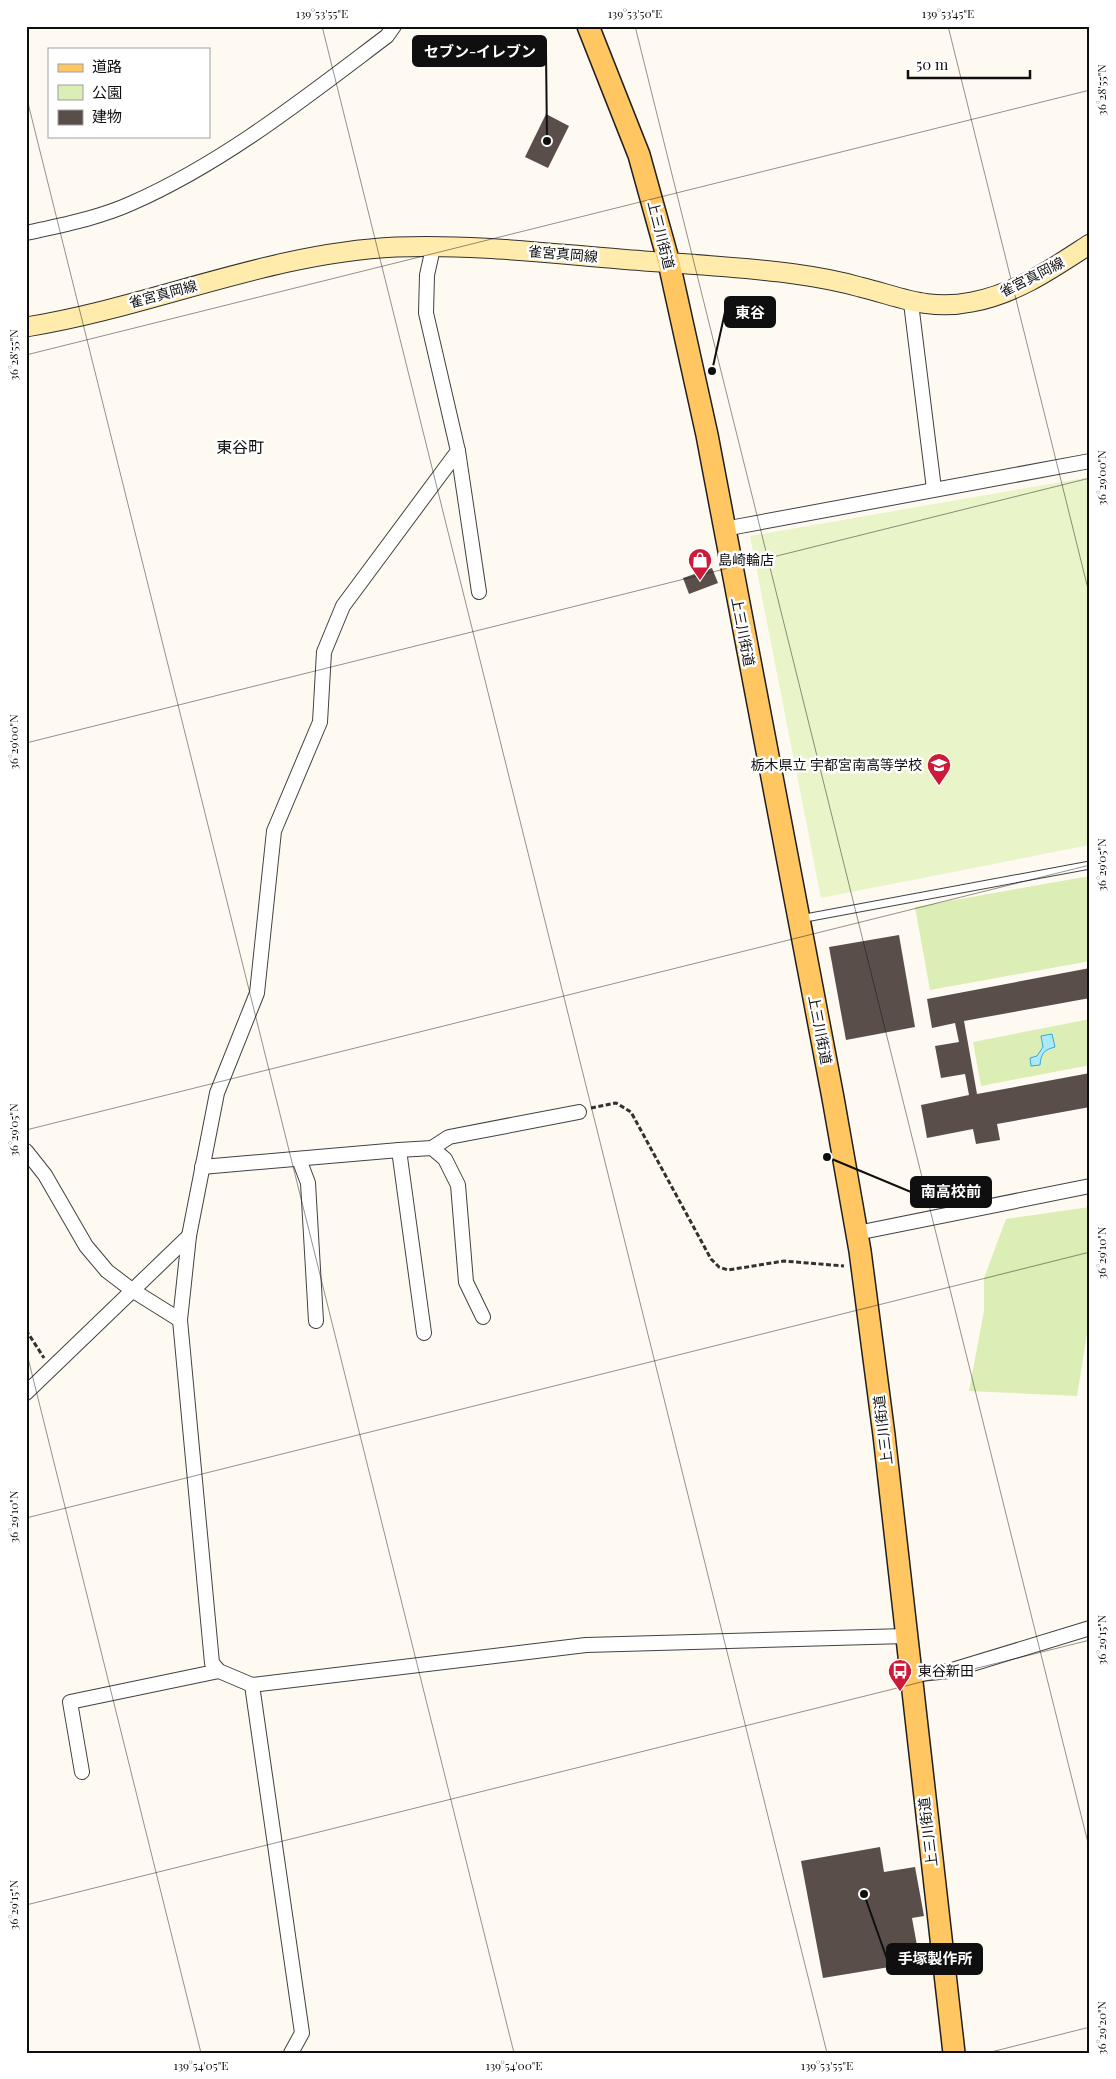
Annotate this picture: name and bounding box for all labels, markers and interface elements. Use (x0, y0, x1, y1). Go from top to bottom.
text: 139°53'55"E (296, 5, 348, 21)
text: 139°53'50"E (608, 5, 662, 21)
text: 139°53'45"E (922, 5, 974, 21)
callout: セブン-イレブン (413, 36, 546, 66)
text: セブン-イレブン (424, 41, 536, 61)
legend (48, 48, 210, 138)
scale bar (908, 48, 1031, 80)
text: 50 m (916, 54, 949, 74)
text: 道路 (92, 56, 122, 76)
text: 36°28'55"N (1093, 64, 1109, 116)
text: 公園 (92, 82, 122, 102)
text: 建物 (92, 106, 122, 126)
street label: 上三川街道 (644, 199, 679, 271)
street label: 雀宮真岡線 (527, 241, 599, 266)
street label: 雀宮真岡線 (996, 252, 1067, 301)
street label: 雀宮真岡線 (127, 275, 199, 312)
callout: 東谷 (725, 297, 775, 327)
text: 東谷 (735, 302, 765, 322)
text: 36°28'55"N (5, 329, 21, 381)
district label: 東谷町 (216, 436, 264, 457)
text: 36°29'00"N (1093, 450, 1109, 506)
shop icon: 島崎輪店 (687, 547, 713, 581)
place label: 島崎輪店 (718, 550, 774, 569)
street label: 上三川街道 (727, 596, 759, 668)
text: 36°29'00"N (5, 714, 21, 770)
school or university icon: 栃木県立 宇都宮南高等学校 (926, 752, 952, 786)
place label: 栃木県立 宇都宮南高等学校 (751, 755, 922, 774)
text: 36°29'05"N (1093, 838, 1109, 892)
street label: 上三川街道 (804, 994, 836, 1066)
text: 36°29'05"N (5, 1103, 21, 1157)
callout: 南高校前 (911, 1177, 991, 1207)
text: 南高校前 (921, 1181, 981, 1201)
text: 36°29'10"N (1093, 1226, 1109, 1279)
street label: 上三川街道 (869, 1394, 896, 1466)
text: 36°29'10"N (5, 1490, 21, 1543)
text: 36°29'15"N (1093, 1614, 1109, 1665)
bus stop icon: 東谷新田 (887, 1658, 913, 1692)
place label: 東谷新田 (918, 1661, 974, 1680)
street label: 上三川街道 (914, 1796, 941, 1868)
text: 36°29'15"N (5, 1879, 21, 1930)
callout: 手塚製作所 (887, 1944, 982, 1974)
text: 手塚製作所 (897, 1948, 973, 1968)
text: 36°29'20"N (1093, 2000, 1109, 2055)
text: 139°54'05"E (173, 2057, 229, 2073)
text: 139°54'00"E (485, 2057, 543, 2073)
text: 139°53'55"E (801, 2057, 853, 2073)

